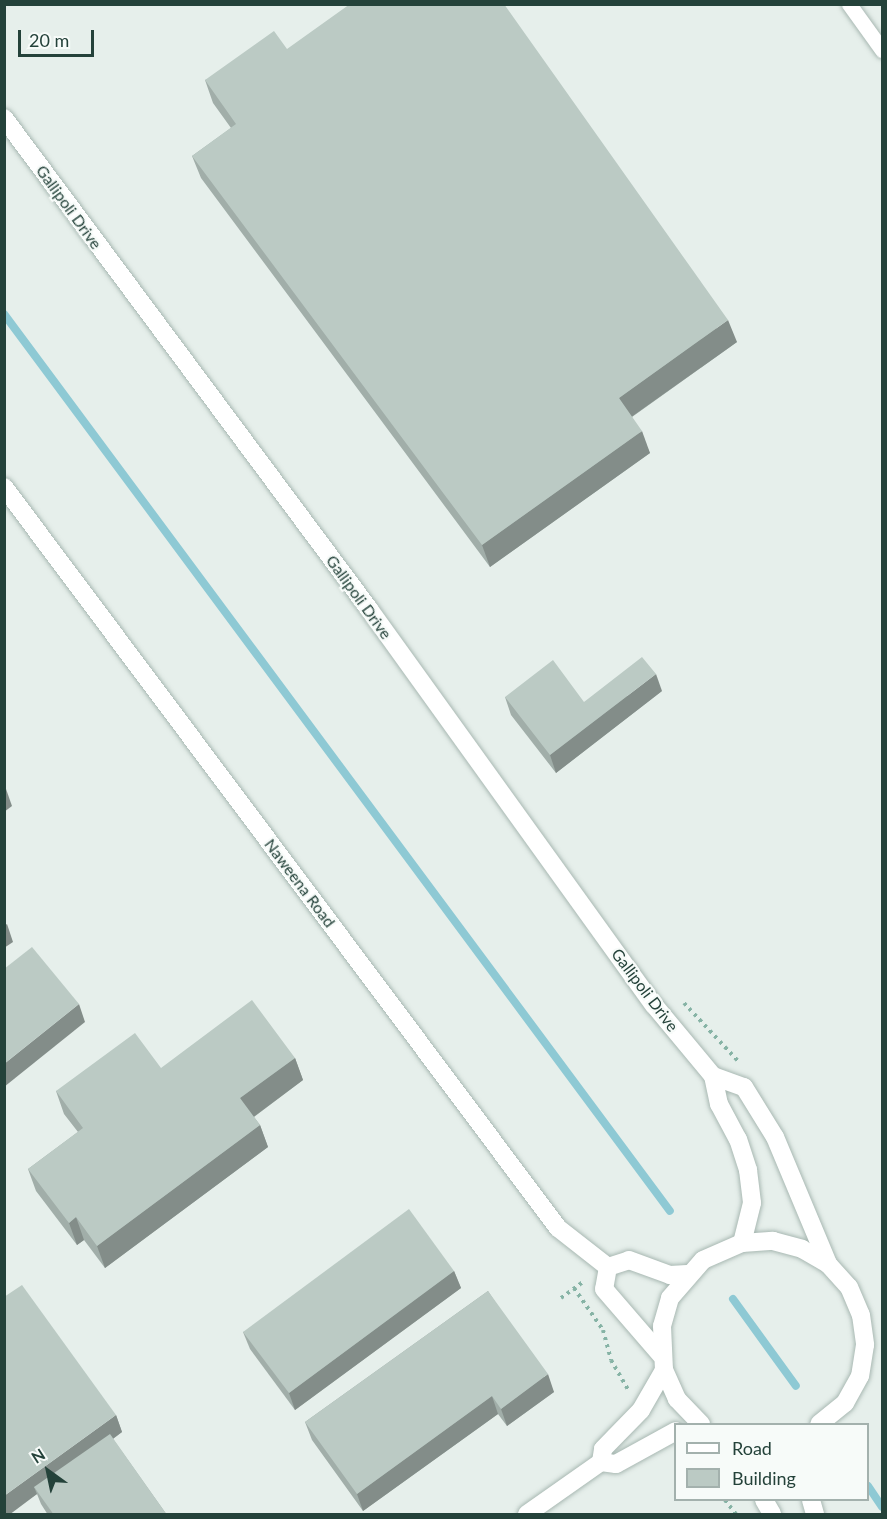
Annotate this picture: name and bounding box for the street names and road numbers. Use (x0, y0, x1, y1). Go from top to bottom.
street label: Gallipoli Drive (32, 161, 106, 253)
street label: Gallipoli Drive (322, 551, 396, 643)
street label: Naweena Road (261, 835, 339, 931)
street label: Gallipoli Drive (608, 945, 682, 1035)

